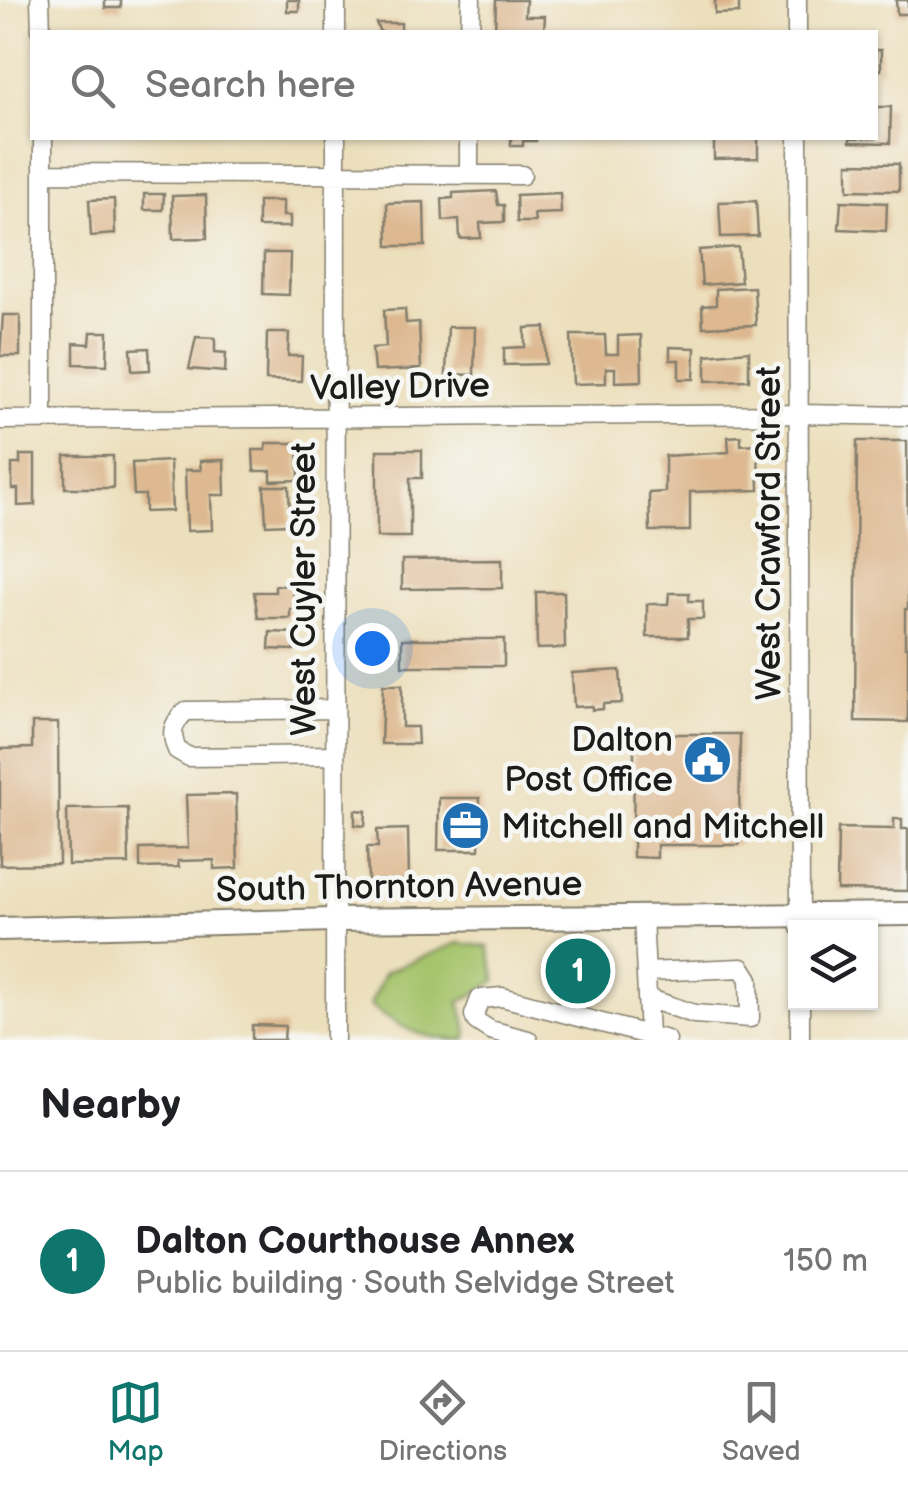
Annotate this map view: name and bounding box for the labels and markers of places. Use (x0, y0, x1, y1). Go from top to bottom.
place label: Dalton Post Office (504, 719, 673, 802)
public building icon: Dalton Post Office (682, 733, 734, 785)
office icon: Mitchell and Mitchell (440, 800, 492, 852)
place label: Mitchell and Mitchell (501, 806, 824, 849)
pin: 1 (546, 934, 610, 1008)

